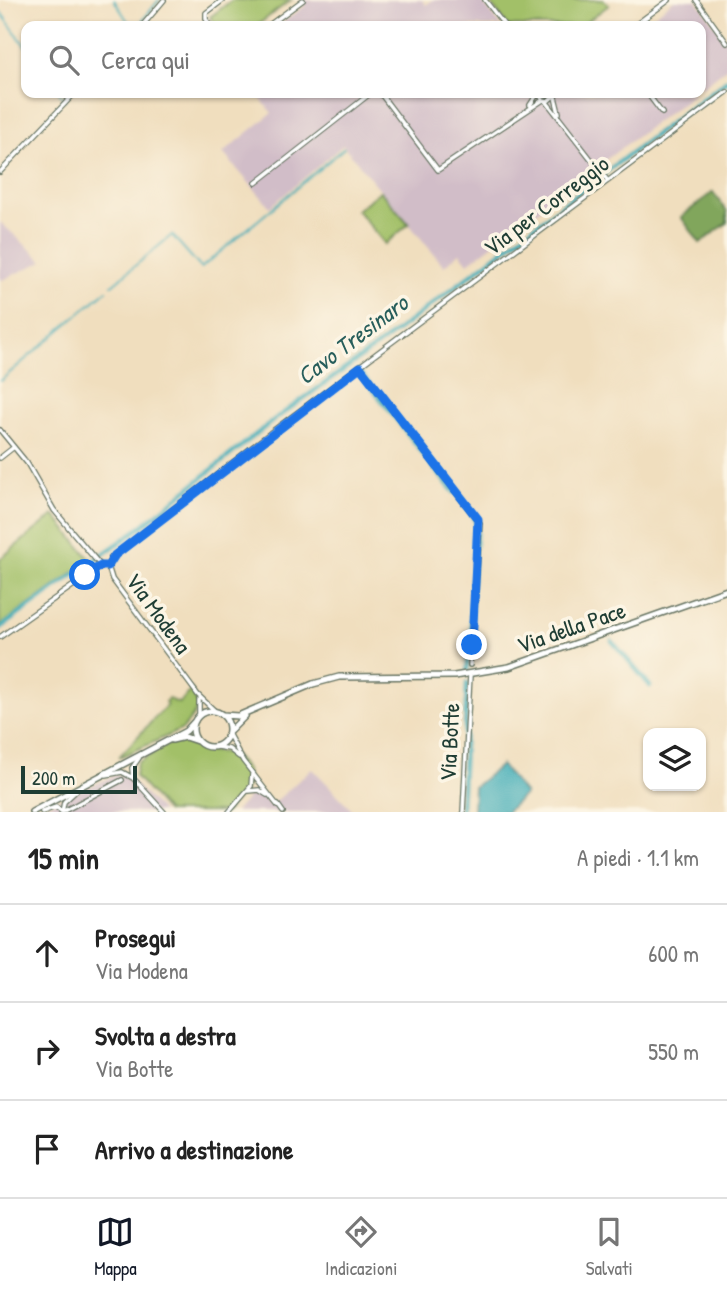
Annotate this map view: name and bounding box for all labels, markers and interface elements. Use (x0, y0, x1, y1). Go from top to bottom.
search box (21, 21, 706, 98)
icon: search (45, 41, 83, 79)
text: Cerca qui (101, 42, 190, 77)
street label: Via per Correggio (477, 148, 615, 262)
water label: Cavo Tresinaro (290, 285, 416, 391)
route start (69, 559, 100, 590)
street label: Via Modena (119, 566, 199, 660)
street label: Via della Pace (513, 594, 629, 660)
route end (456, 629, 487, 660)
street label: Via Botte (431, 702, 467, 782)
map controls (643, 728, 706, 791)
button: layers (643, 728, 706, 791)
scale bar (21, 763, 136, 795)
text: 200 m (32, 765, 75, 791)
text: 15 min (28, 838, 99, 878)
text: A piedi · 1.1 km (577, 842, 699, 873)
text: Prosegui (95, 920, 176, 955)
icon: ahead (28, 934, 66, 972)
text: 600 m (648, 938, 699, 969)
text: Via Modena (95, 955, 188, 986)
text: Svolta a destra (95, 1018, 236, 1053)
icon: right (28, 1032, 66, 1070)
text: 550 m (648, 1036, 699, 1067)
text: Via Botte (95, 1053, 173, 1084)
icon: arrive (28, 1130, 66, 1168)
text: Arrivo a destinazione (95, 1132, 293, 1167)
tab: Mappa (94, 1213, 137, 1281)
tab: Indicazioni (325, 1213, 397, 1281)
tab: Salvati (586, 1213, 633, 1281)

